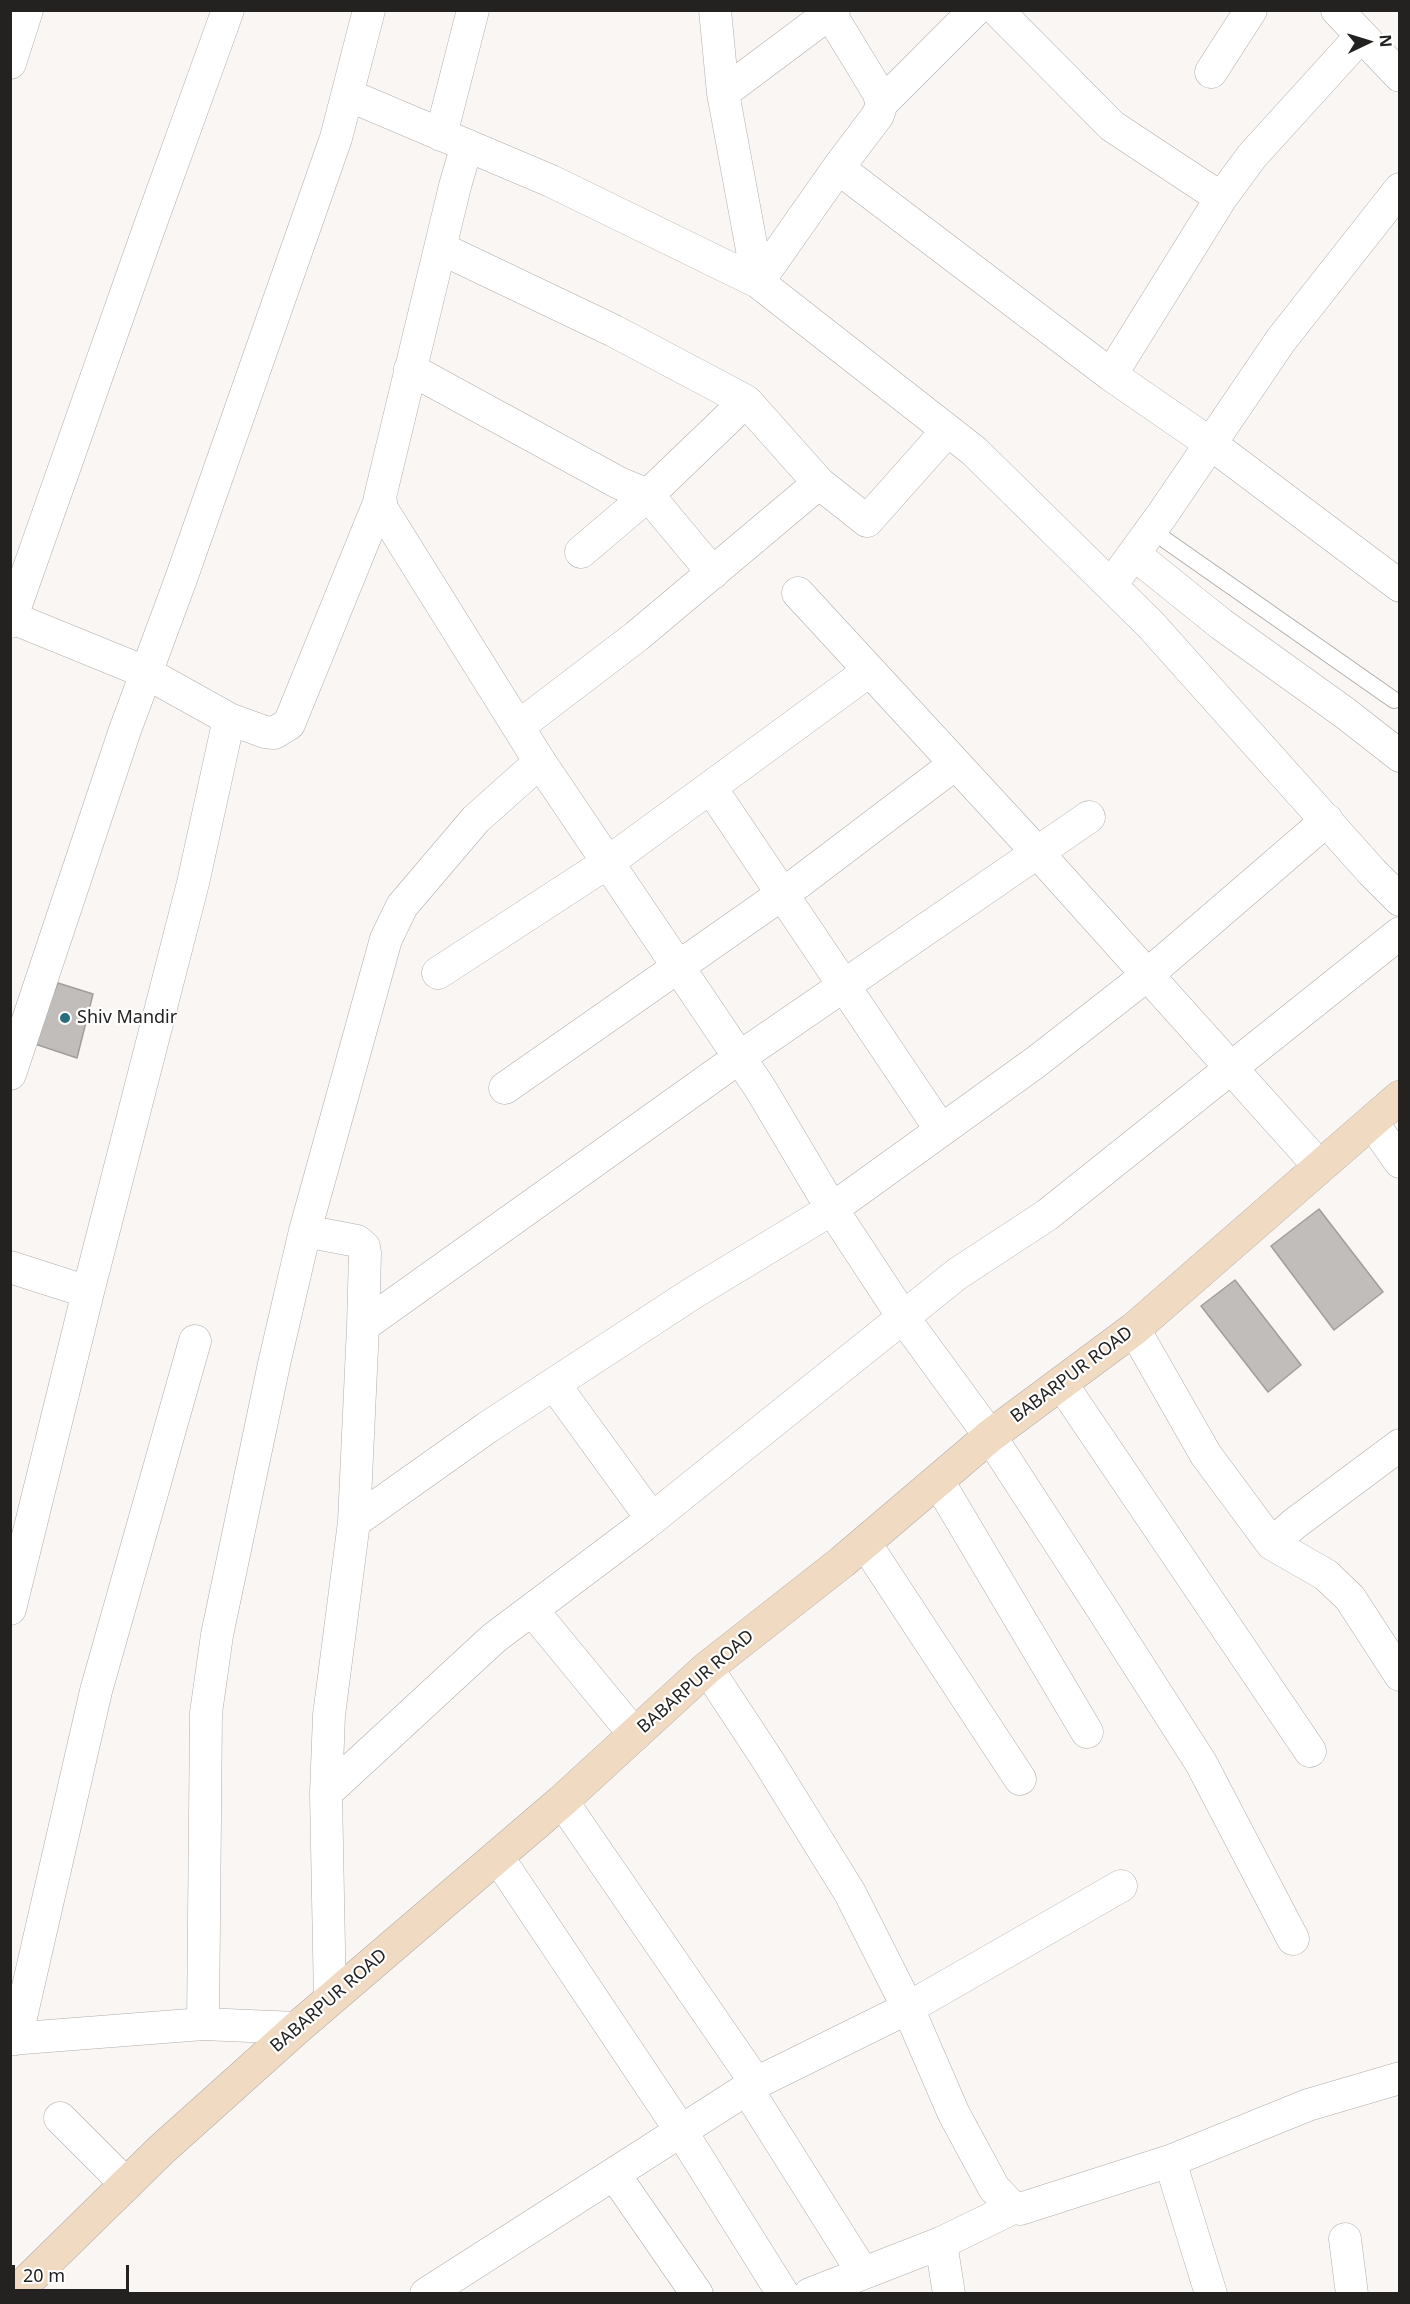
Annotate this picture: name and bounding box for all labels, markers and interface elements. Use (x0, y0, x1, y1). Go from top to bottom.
north arrow (1338, 12, 1398, 72)
text: N (1375, 33, 1397, 48)
place label: Shiv Mandir (77, 1007, 177, 1029)
marker: Shiv Mandir (58, 1011, 72, 1025)
street label: BABARPUR ROAD (1007, 1322, 1137, 1428)
street label: BABARPUR ROAD (633, 1626, 759, 1738)
street label: BABARPUR ROAD (266, 1945, 392, 2057)
scale bar (15, 2253, 132, 2291)
text: 20 m (23, 2263, 65, 2287)

